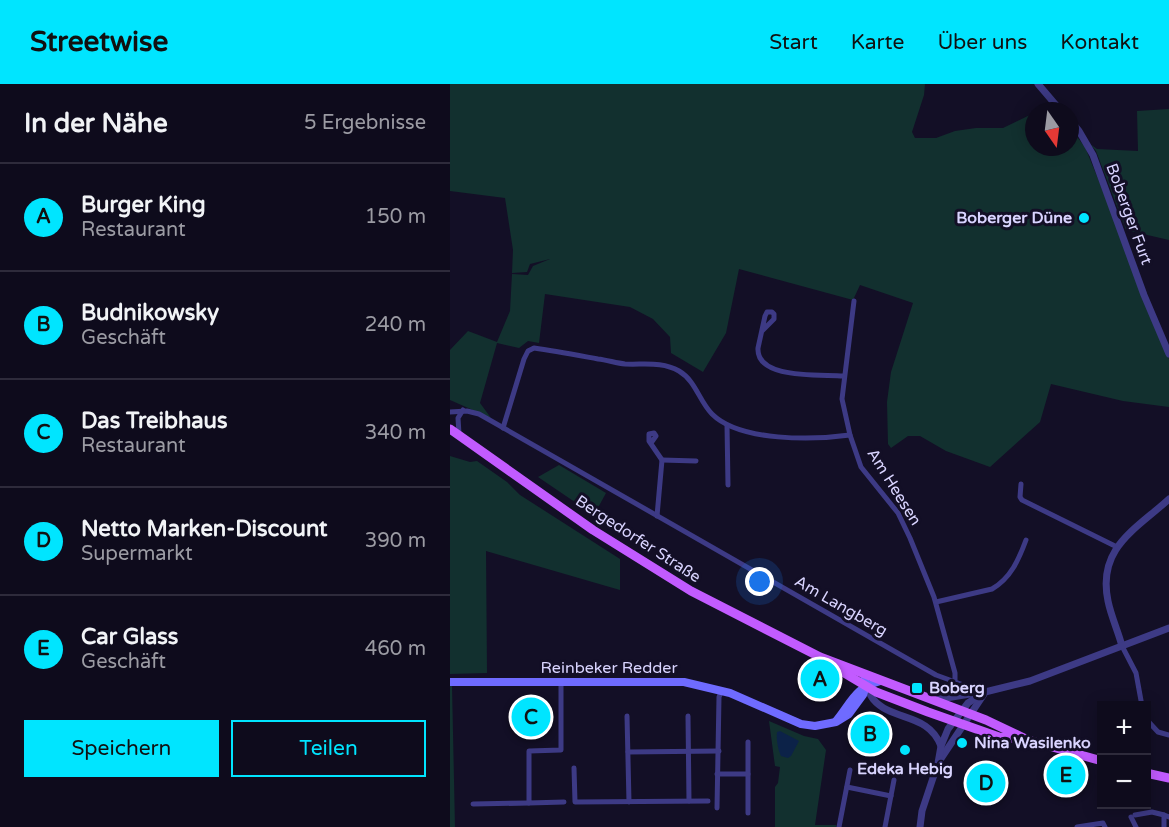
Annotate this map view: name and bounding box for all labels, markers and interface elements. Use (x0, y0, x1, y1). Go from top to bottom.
text: Streetwise (30, 25, 168, 59)
text: Start (769, 30, 818, 55)
text: Karte (851, 30, 904, 55)
text: Über uns (937, 30, 1027, 55)
text: Kontakt (1060, 30, 1139, 55)
north arrow (1025, 102, 1079, 156)
text: In der Nähe (24, 108, 168, 139)
text: 5 Ergebnisse (304, 111, 426, 135)
street label: Boberger Furt (1101, 161, 1157, 267)
text: Burger King (81, 192, 206, 218)
text: A (36, 205, 51, 229)
text: 150 m (365, 205, 426, 229)
place label: Boberger Düne (956, 208, 1072, 228)
marker: Boberger Düne (1077, 211, 1091, 225)
text: Restaurant (81, 218, 186, 242)
text: Budnikowsky (81, 300, 219, 326)
text: B (37, 313, 50, 337)
text: 240 m (365, 313, 426, 337)
text: Geschäft (81, 326, 166, 350)
text: Das Treibhaus (81, 408, 228, 434)
text: C (37, 421, 50, 445)
text: 340 m (365, 421, 426, 445)
text: Restaurant (81, 434, 186, 458)
street label: Am Heesen (862, 445, 926, 529)
street label: Bergedorfer Straße (572, 491, 704, 587)
text: Netto Marken-Discount (81, 516, 328, 542)
text: D (36, 529, 51, 553)
text: 390 m (365, 529, 426, 553)
text: Supermarkt (81, 542, 193, 566)
your location (745, 567, 774, 596)
street label: Am Langberg (791, 571, 891, 641)
text: Car Glass (81, 624, 178, 650)
text: E (37, 637, 50, 661)
text: 460 m (365, 637, 426, 661)
text: Geschäft (81, 650, 166, 674)
pin: A (800, 656, 839, 702)
street label: Reinbeker Redder (540, 658, 678, 678)
place label: Boberg (929, 678, 985, 698)
marker: Boberg (910, 681, 924, 695)
pin: C (512, 694, 550, 740)
map controls (1097, 701, 1151, 809)
button: + (1097, 701, 1151, 755)
pin: B (850, 712, 890, 756)
button: Speichern (24, 720, 219, 777)
button: Teilen (231, 720, 426, 777)
place label: Nina Wasilenko (974, 733, 1091, 753)
marker: Nina Wasilenko (955, 736, 969, 750)
marker: Edeka Hebig (898, 743, 912, 757)
pin: E (1046, 752, 1086, 798)
button: − (1097, 755, 1151, 809)
place label: Edeka Hebig (857, 759, 953, 779)
pin: D (966, 760, 1006, 806)

